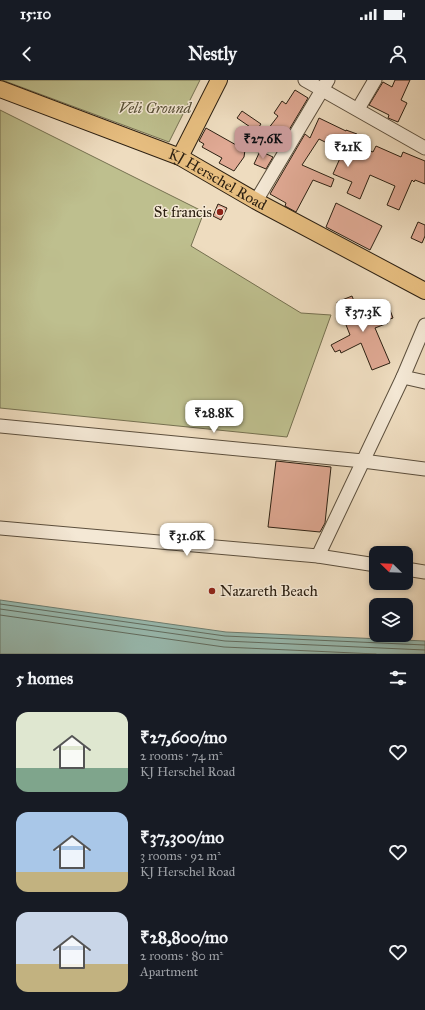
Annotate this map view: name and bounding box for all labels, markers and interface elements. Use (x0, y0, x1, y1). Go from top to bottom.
text: 15:10 (20, 5, 51, 23)
icon: back (16, 43, 38, 65)
text: Nestly (188, 43, 237, 65)
icon: person (387, 43, 409, 65)
park label: Veli Ground (119, 99, 192, 117)
pin: ₹27.6K (230, 126, 296, 160)
text: ₹27.6K (244, 131, 282, 147)
pin: ₹21K (324, 134, 372, 168)
text: ₹21K (334, 139, 362, 155)
street label: KJ Herschel Road (166, 145, 270, 214)
place label: St francis (154, 203, 212, 221)
marker: St francis (215, 207, 225, 217)
pin: ₹37.3K (330, 299, 396, 333)
text: ₹37.3K (345, 304, 381, 320)
pin: ₹28.8K (181, 400, 247, 434)
text: ₹28.8K (194, 405, 234, 421)
pin: ₹31.6K (154, 523, 220, 557)
text: ₹31.6K (169, 528, 205, 544)
north arrow (369, 546, 413, 590)
map controls (369, 546, 413, 642)
place label: Nazareth Beach (220, 582, 318, 600)
marker: Nazareth Beach (207, 586, 217, 596)
button: layers (369, 598, 413, 642)
icon: filters (387, 667, 409, 689)
text: 5 homes (16, 668, 73, 689)
text: ₹27,600/mo (140, 727, 227, 748)
icon: home (48, 728, 96, 776)
icon: heart (387, 741, 409, 763)
text: 2 rooms · 74 m² (140, 748, 223, 764)
text: KJ Herschel Road (140, 764, 235, 780)
text: ₹37,300/mo (140, 827, 224, 848)
icon: home (48, 828, 96, 876)
icon: heart (387, 841, 409, 863)
text: 3 rooms · 92 m² (140, 848, 221, 864)
text: KJ Herschel Road (140, 864, 235, 880)
text: ₹28,800/mo (140, 927, 228, 948)
icon: home (48, 928, 96, 976)
icon: heart (387, 941, 409, 963)
text: 2 rooms · 80 m² (140, 948, 223, 964)
text: Apartment (140, 964, 198, 980)

